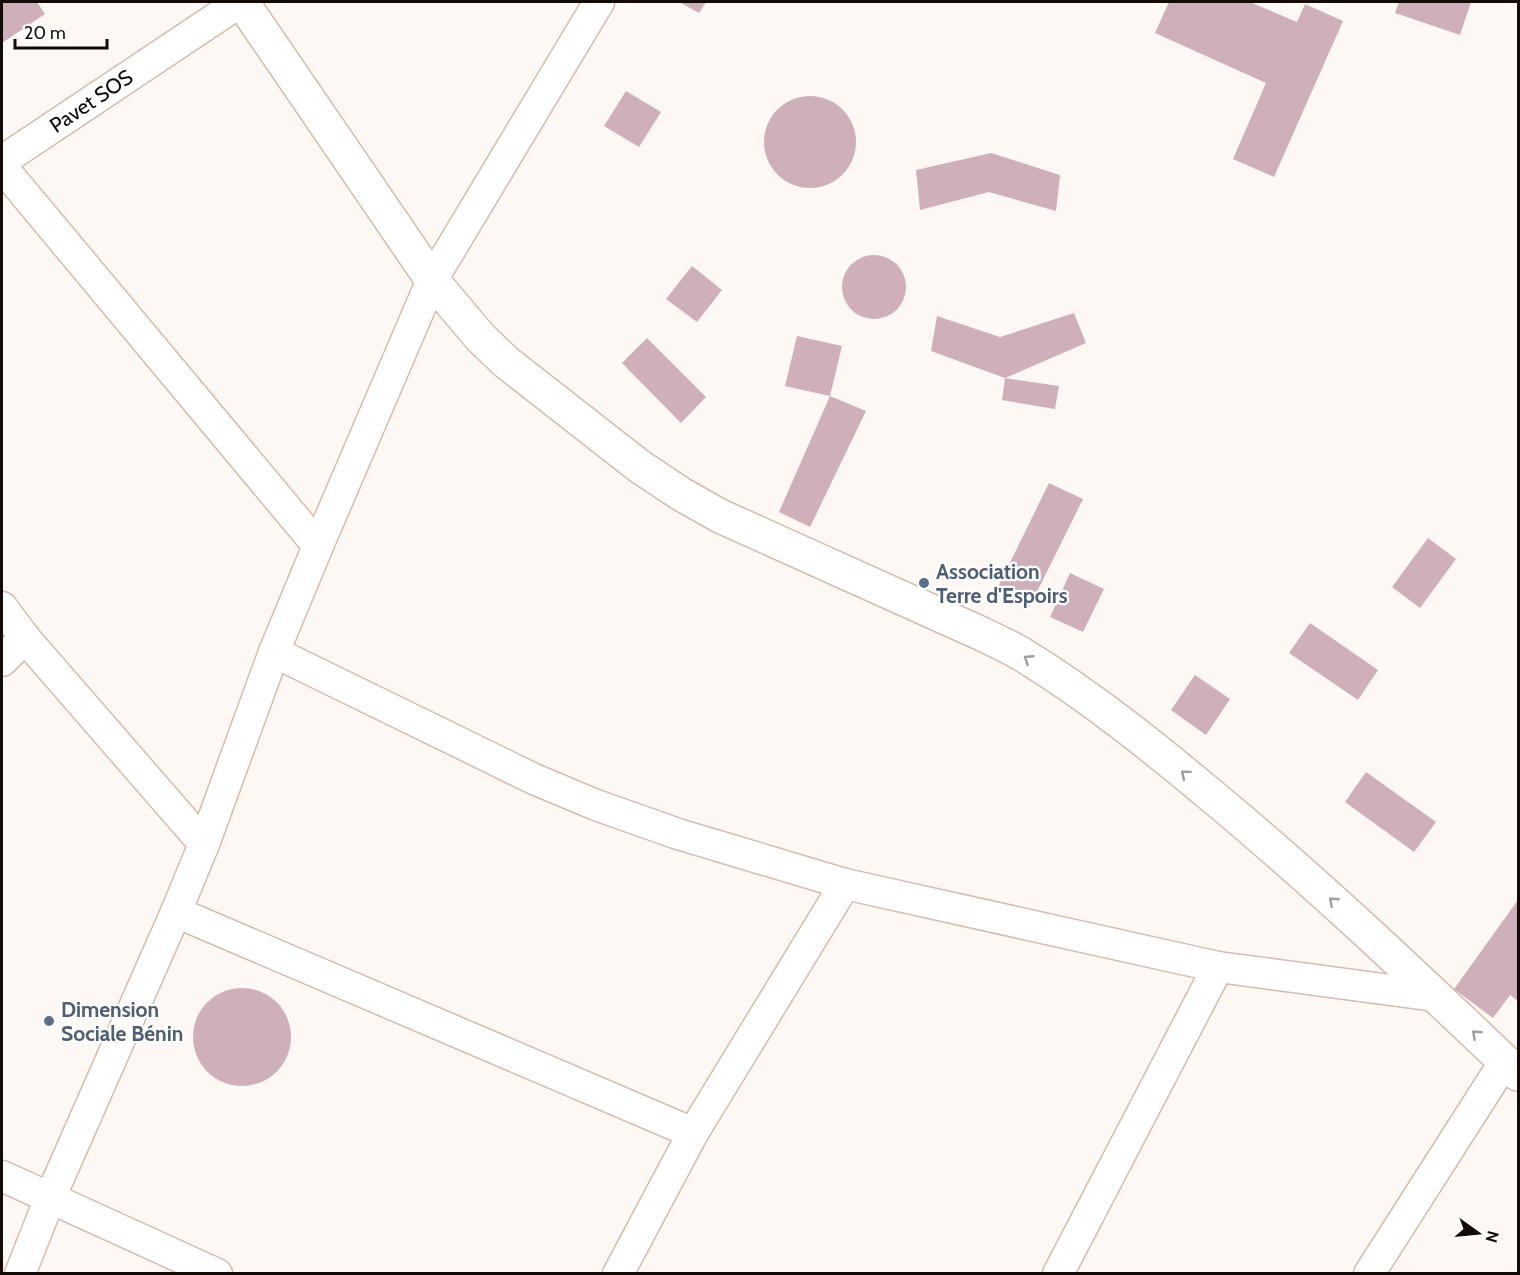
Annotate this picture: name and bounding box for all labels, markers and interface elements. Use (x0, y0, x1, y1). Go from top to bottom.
scale bar (15, 12, 106, 50)
text: 20 m (24, 22, 66, 44)
street label: Pavet SOS (45, 64, 137, 138)
place label: Association Terre d'Espoirs (936, 559, 1068, 608)
marker: Association Terre d'Espoirs (917, 576, 931, 590)
one-way arrow (1024, 654, 1034, 666)
one-way arrow (1181, 770, 1192, 781)
one-way arrow (1329, 897, 1339, 908)
place label: Dimension Sociale Bénin (61, 997, 183, 1046)
marker: Dimension Sociale Bénin (42, 1014, 56, 1028)
one-way arrow (1472, 1030, 1483, 1041)
north arrow (1448, 1203, 1508, 1263)
text: N (1481, 1229, 1503, 1245)

